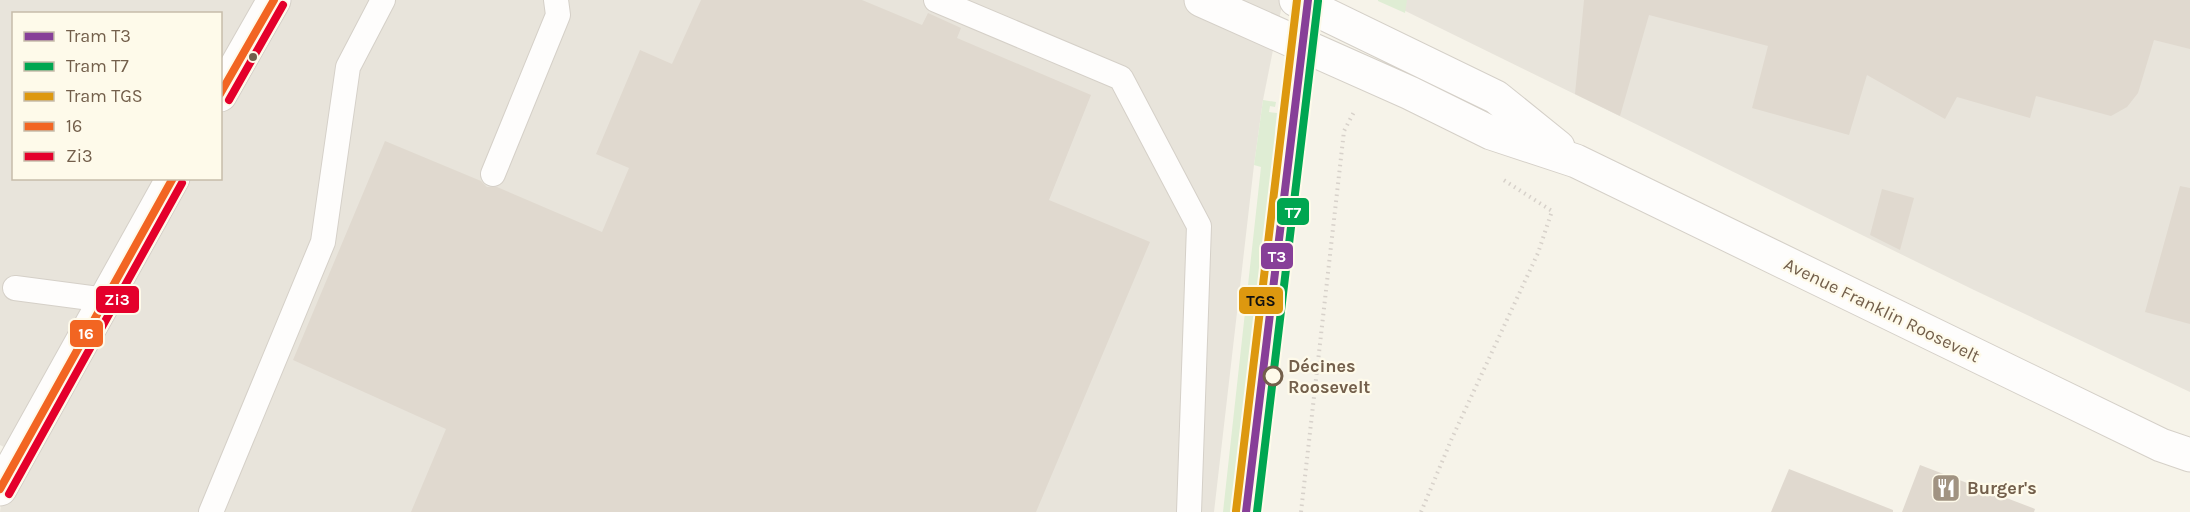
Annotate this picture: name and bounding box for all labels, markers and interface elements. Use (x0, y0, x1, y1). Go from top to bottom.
legend (12, 12, 222, 180)
text: Tram T3 (66, 25, 131, 47)
unlabelled marker (247, 51, 259, 63)
text: Tram T7 (66, 55, 129, 77)
text: Tram TGS (66, 85, 143, 107)
text: 16 (66, 115, 82, 137)
text: Zi3 (66, 145, 93, 167)
line badge: T7 (1276, 197, 1310, 226)
text: T7 (1285, 203, 1301, 222)
line badge: T3 (1260, 242, 1294, 270)
text: T3 (1268, 247, 1286, 266)
street label: Avenue Franklin Roosevelt (1780, 253, 1984, 367)
line badge: Zi3 (95, 285, 140, 314)
line badge: TGS (1238, 286, 1284, 315)
text: Zi3 (104, 290, 130, 309)
text: TGS (1246, 291, 1276, 310)
line badge: 16 (69, 319, 104, 348)
text: 16 (78, 324, 94, 343)
place label: Décines Roosevelt (1288, 355, 1370, 398)
marker: Décines Roosevelt (1263, 366, 1283, 386)
restaurant icon: Burger's (1930, 472, 1962, 504)
place label: Burger's (1967, 477, 2037, 499)

